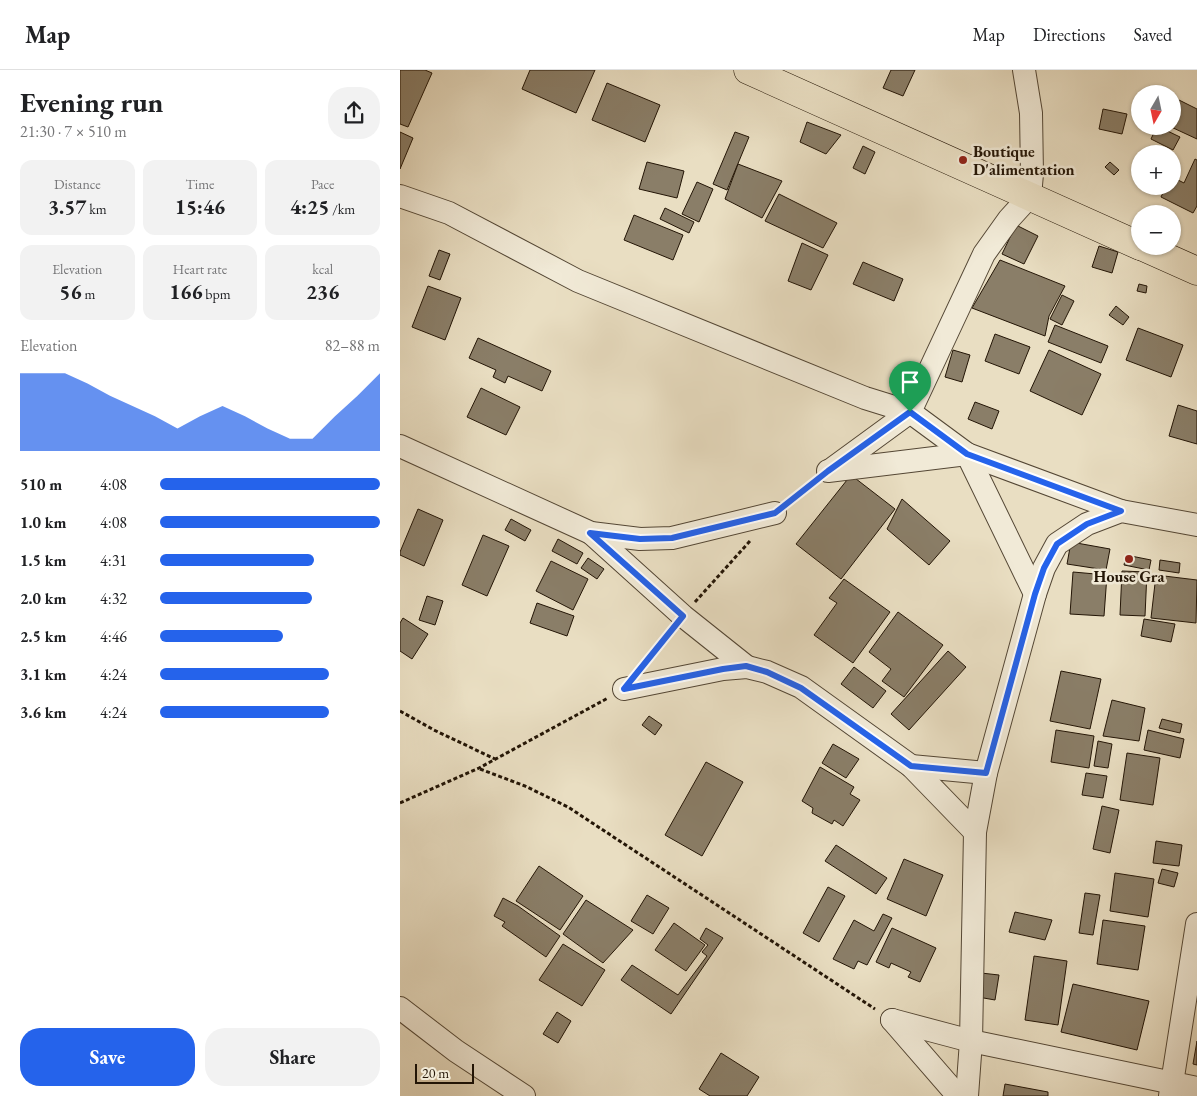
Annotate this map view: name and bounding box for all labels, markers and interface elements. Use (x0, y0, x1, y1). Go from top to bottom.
text: Map (25, 19, 70, 50)
text: Map (973, 23, 1005, 46)
text: Directions (1033, 23, 1105, 46)
text: Saved (1133, 23, 1172, 46)
text: Evening run (20, 84, 163, 120)
north arrow (1131, 85, 1181, 135)
map controls (1131, 85, 1181, 255)
button: share (328, 87, 380, 139)
text: 21:30 · 7 × 510 m (20, 121, 127, 142)
place label: Boutique D'alimentation (973, 141, 1075, 180)
button: + (1131, 145, 1181, 195)
marker: Boutique D'alimentation (957, 154, 969, 166)
text: Distance (54, 175, 101, 193)
text: Time (185, 175, 215, 193)
text: Pace (311, 175, 334, 193)
text: 3.57 (48, 193, 86, 220)
text: 15:46 (175, 193, 225, 220)
text: 4:25 (290, 193, 329, 220)
text: km (86, 200, 107, 218)
text: /km (329, 200, 355, 218)
button: − (1131, 205, 1181, 255)
text: Elevation (52, 260, 103, 278)
text: Heart rate (173, 260, 227, 278)
text: kcal (312, 260, 333, 278)
text: 56 (59, 278, 82, 305)
text: 166 (169, 278, 203, 305)
text: 236 (306, 278, 339, 305)
text: m (82, 285, 95, 303)
text: bpm (203, 285, 231, 303)
text: Elevation (20, 335, 78, 356)
text: 82–88 m (325, 335, 380, 356)
pin (889, 361, 931, 412)
icon: arrive (896, 368, 924, 396)
text: 510 m (20, 474, 62, 495)
text: 4:08 (100, 474, 127, 495)
text: 1.0 km (20, 512, 66, 533)
text: 4:08 (100, 512, 127, 533)
text: 1.5 km (20, 550, 66, 571)
text: 4:31 (100, 550, 127, 571)
marker: House Gra (1123, 553, 1135, 565)
place label: House Gra (1094, 566, 1165, 587)
text: 2.0 km (20, 588, 66, 609)
text: 4:32 (100, 588, 127, 609)
text: 2.5 km (20, 626, 66, 647)
text: 4:46 (100, 626, 127, 647)
text: 3.1 km (20, 664, 66, 685)
text: 4:24 (100, 664, 127, 685)
text: 3.6 km (20, 702, 66, 723)
text: 4:24 (100, 702, 127, 723)
button: Save (20, 1028, 195, 1086)
button: Share (205, 1028, 380, 1086)
scale bar (415, 1061, 474, 1084)
text: 20 m (422, 1064, 449, 1082)

